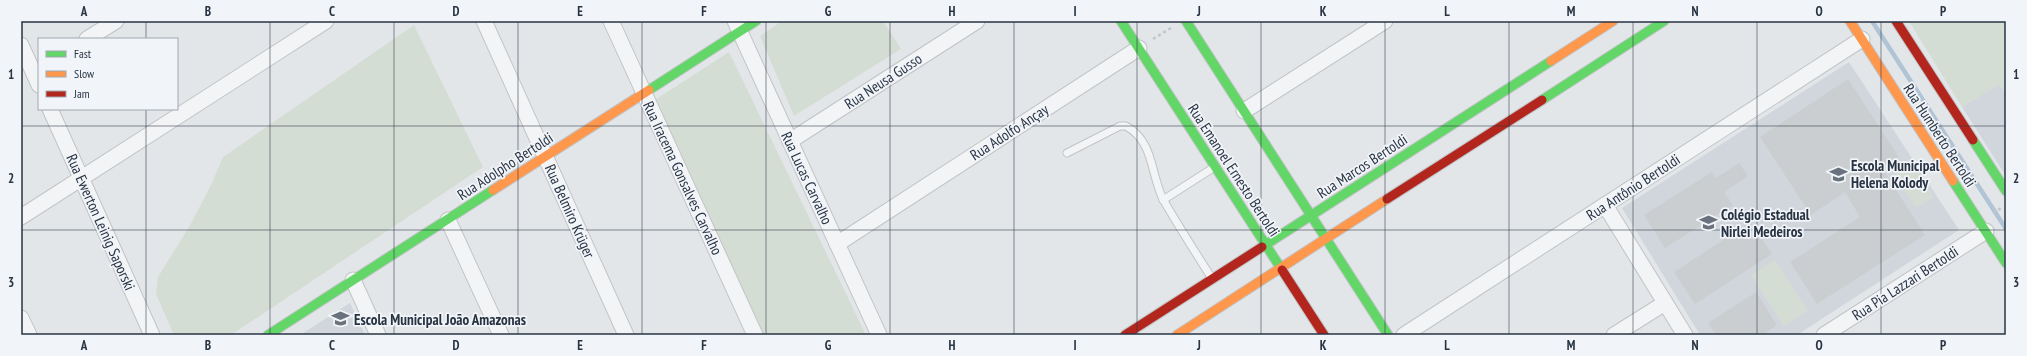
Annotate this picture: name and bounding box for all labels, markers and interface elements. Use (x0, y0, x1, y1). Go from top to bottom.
text: A (80, 3, 88, 20)
text: B (205, 3, 211, 20)
text: C (329, 3, 335, 20)
text: D (453, 3, 460, 20)
text: E (577, 3, 583, 20)
text: F (701, 3, 707, 20)
text: G (825, 3, 832, 20)
text: H (949, 3, 956, 20)
text: I (1073, 3, 1077, 20)
text: J (1196, 3, 1201, 20)
text: K (1320, 3, 1327, 20)
text: L (1444, 3, 1450, 20)
text: M (1567, 3, 1576, 20)
text: N (1691, 3, 1699, 20)
text: O (1815, 3, 1823, 20)
text: P (1940, 3, 1946, 20)
legend (38, 38, 178, 110)
text: Fast (74, 46, 92, 61)
street label: Rua Neusa Gusso (841, 49, 925, 113)
text: 1 (8, 66, 14, 83)
text: Slow (74, 66, 95, 81)
text: 1 (2013, 66, 2019, 83)
street label: Rua Humberto Bertoldi (1899, 80, 1981, 190)
text: Jam (73, 86, 90, 101)
street label: Rua Iracema Gonsalves Carvalho (639, 98, 727, 258)
street label: Rua Adolfo Ançay (966, 99, 1052, 164)
street label: Rua Emanoel Ernesto Bertoldi (1184, 100, 1284, 240)
street label: Rua Adolpho Bertoldi (454, 128, 556, 204)
street label: Rua Lucas Carvalho (777, 129, 837, 227)
street label: Rua Marcos Bertoldi (1313, 130, 1411, 202)
street label: Rua Antônio Bertoldi (1583, 150, 1683, 224)
street label: Rua Ewerton Leinig Saporski (62, 151, 140, 293)
place label: Escola Municipal Helena Kolody (1851, 156, 1940, 192)
street label: Rua Belmiro Krüger (541, 161, 600, 262)
school or university icon: Escola Municipal Helena Kolody (1828, 164, 1848, 184)
text: 2 (8, 170, 14, 187)
text: 2 (2013, 170, 2019, 187)
place label: Colégio Estadual Nirlei Medeiros (1721, 205, 1810, 241)
school or university icon: Colégio Estadual Nirlei Medeiros (1698, 213, 1718, 233)
street label: Rua Pia Lazzari Bertoldi (1848, 242, 1962, 324)
text: 3 (8, 274, 14, 291)
text: 3 (2013, 274, 2019, 291)
school or university icon: Escola Municipal João Amazonas (331, 309, 351, 329)
place label: Escola Municipal João Amazonas (354, 310, 526, 329)
text: A (80, 337, 88, 354)
text: B (205, 337, 211, 354)
text: C (329, 337, 335, 354)
text: D (453, 337, 460, 354)
text: E (577, 337, 583, 354)
text: F (701, 337, 707, 354)
text: G (825, 337, 832, 354)
text: H (949, 337, 956, 354)
text: I (1073, 337, 1077, 354)
text: J (1196, 337, 1201, 354)
text: K (1320, 337, 1327, 354)
text: L (1444, 337, 1450, 354)
text: M (1567, 337, 1576, 354)
text: N (1691, 337, 1699, 354)
text: O (1815, 337, 1823, 354)
text: P (1940, 337, 1946, 354)

